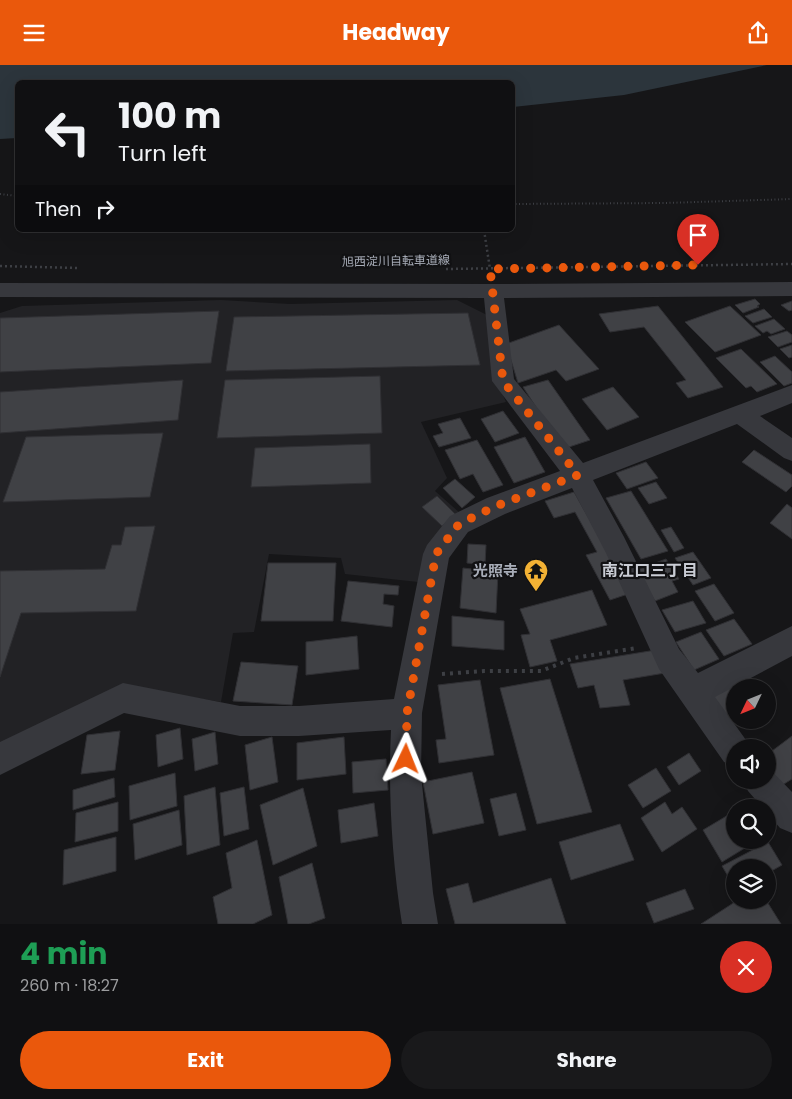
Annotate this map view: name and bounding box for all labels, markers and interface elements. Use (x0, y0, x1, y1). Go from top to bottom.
text: Headway (342, 17, 450, 48)
icon: menu (20, 19, 48, 47)
icon: share (744, 19, 772, 47)
text: 100 m (118, 91, 221, 140)
icon: left (35, 100, 100, 165)
text: Turn left (118, 138, 206, 169)
icon: right (91, 195, 119, 223)
text: Then (35, 196, 81, 223)
pin (677, 214, 719, 265)
icon: arrive (684, 221, 712, 249)
street label: 旭西淀川自転車道線 (342, 251, 450, 270)
temple icon: 光照寺 (523, 558, 549, 592)
district label: 南江口三丁目 (602, 559, 698, 582)
place label: 光照寺 (473, 560, 518, 581)
north arrow (726, 679, 776, 729)
map controls (726, 679, 776, 909)
position arrow (379, 732, 431, 784)
button: sound (726, 739, 776, 789)
button: search (726, 799, 776, 849)
button: layers (726, 859, 776, 909)
text: 4 min (20, 932, 108, 975)
button: close (720, 941, 772, 993)
text: 260 m · 18:27 (20, 974, 119, 997)
button: Exit (20, 1031, 391, 1089)
button: Share (401, 1031, 772, 1089)

